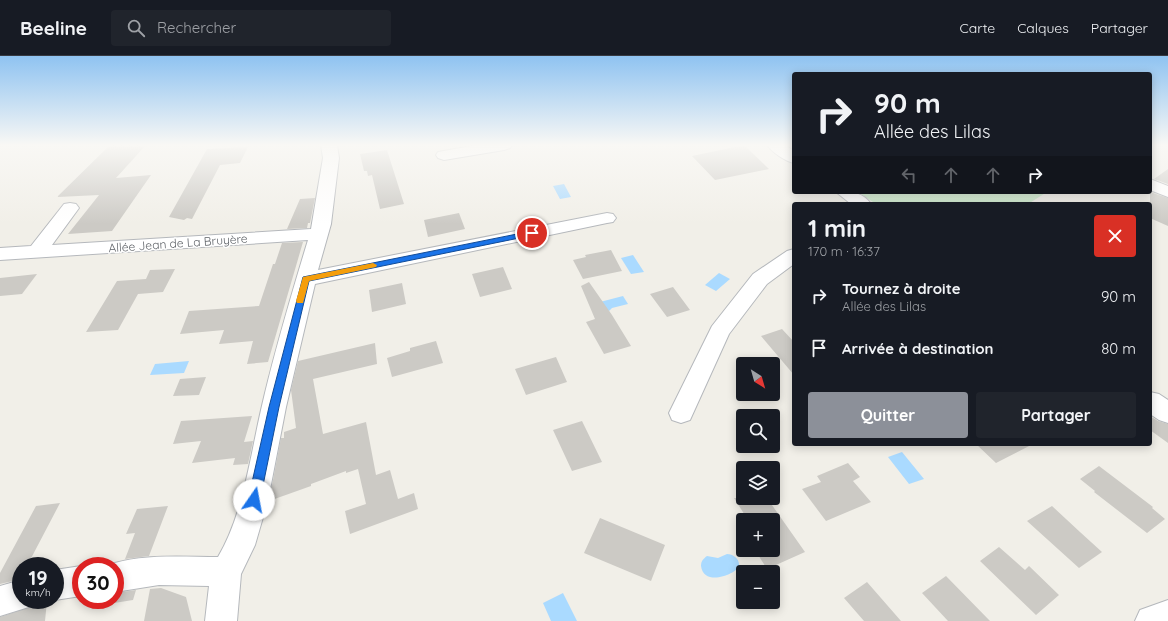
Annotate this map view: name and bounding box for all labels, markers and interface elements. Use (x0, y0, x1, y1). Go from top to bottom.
search box (111, 10, 391, 46)
text: Beeline (20, 16, 87, 40)
icon: search (125, 17, 147, 39)
text: Rechercher (157, 18, 236, 37)
text: Carte (960, 19, 995, 37)
text: Calques (1017, 19, 1069, 37)
text: Partager (1091, 19, 1148, 37)
text: 90 m (874, 85, 941, 120)
icon: right (808, 88, 860, 140)
text: Allée des Lilas (874, 120, 990, 143)
icon: left (898, 164, 920, 186)
icon: ahead (940, 164, 962, 186)
icon: ahead (982, 164, 1004, 186)
icon: right (1024, 164, 1046, 186)
text: 1 min (808, 213, 866, 243)
button: close (1094, 215, 1136, 257)
pin (515, 216, 549, 250)
icon: arrive (521, 222, 543, 244)
street label: Allée Jean de La Bruyère (108, 231, 248, 255)
text: 170 m · 16:37 (808, 243, 880, 259)
text: Tournez à droite (842, 279, 961, 298)
icon: right (808, 285, 830, 307)
text: 90 m (1101, 287, 1136, 306)
text: Allée des Lilas (842, 298, 926, 314)
icon: arrive (808, 337, 830, 359)
text: Arrivée à destination (842, 339, 994, 358)
text: 80 m (1101, 339, 1136, 358)
north arrow (736, 357, 780, 401)
map controls (736, 357, 780, 609)
button: Quitter (808, 392, 968, 438)
button: Partager (976, 392, 1136, 438)
button: search (736, 409, 780, 453)
button: layers (736, 461, 780, 505)
position arrow (233, 479, 275, 521)
button: + (736, 513, 780, 557)
speed limit sign: 30 (72, 557, 124, 609)
text: 19 (28, 565, 48, 590)
button: − (736, 565, 780, 609)
text: km/h (25, 586, 51, 599)

